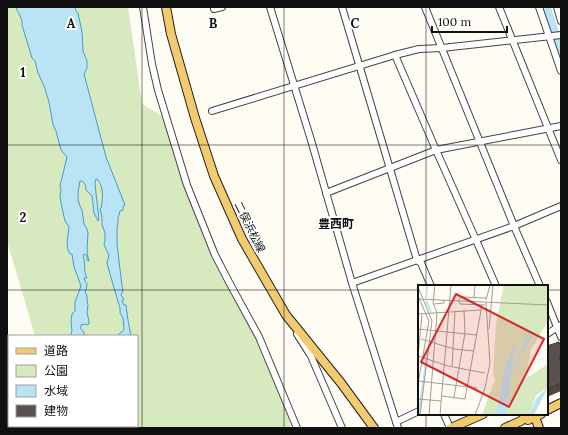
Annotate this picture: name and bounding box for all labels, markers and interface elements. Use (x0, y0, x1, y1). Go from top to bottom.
scale bar (432, 8, 507, 34)
text: 100 m (438, 14, 471, 29)
text: A (67, 15, 76, 32)
text: B (209, 15, 218, 32)
text: C (351, 15, 360, 32)
text: 1 (20, 64, 26, 81)
street label: 二俣浜松線 (232, 199, 268, 255)
text: 2 (20, 209, 27, 226)
district label: 豊西町 (318, 216, 354, 231)
inset map (418, 285, 548, 415)
legend (8, 335, 138, 427)
text: 道路 (44, 343, 68, 358)
text: 公園 (44, 363, 68, 378)
text: 水域 (44, 383, 68, 398)
text: 建物 (44, 403, 68, 418)

